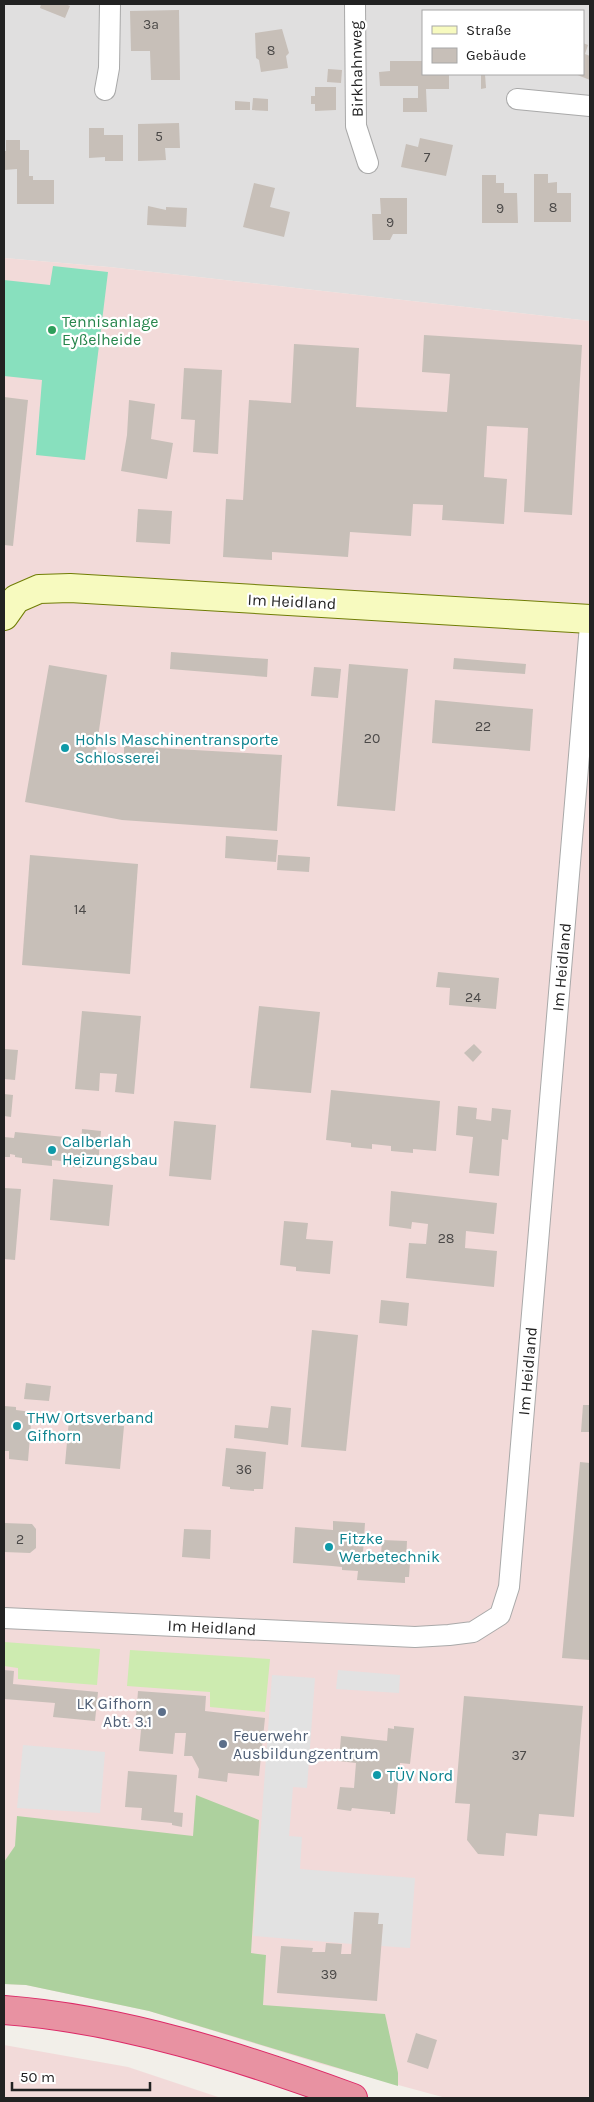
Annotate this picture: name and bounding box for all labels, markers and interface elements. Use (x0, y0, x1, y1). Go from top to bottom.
legend (422, 10, 584, 75)
house number: 3a (143, 16, 159, 33)
street label: Birkhahnweg (346, 21, 367, 117)
text: Straße (466, 21, 511, 39)
house number: 8 (267, 42, 275, 59)
text: Gebäude (466, 46, 526, 64)
house number: 5 (155, 128, 163, 145)
house number: 7 (424, 149, 431, 166)
house number: 8 (549, 199, 557, 216)
house number: 9 (496, 200, 504, 217)
house number: 9 (386, 214, 394, 231)
place label: Tennisanlage Eyßelheide (62, 312, 159, 349)
marker: Tennisanlage Eyßelheide (46, 324, 58, 336)
street label: Im Heidland (247, 590, 337, 613)
house number: 22 (475, 718, 491, 735)
place label: Hohls Maschinentransporte Schlosserei (75, 730, 279, 767)
house number: 20 (364, 730, 380, 747)
marker: Hohls Maschinentransporte Schlosserei (59, 742, 71, 754)
house number: 14 (74, 901, 86, 918)
street label: Im Heidland (548, 922, 575, 1012)
house number: 24 (465, 989, 481, 1006)
place label: Calberlah Heizungsbau (62, 1132, 158, 1169)
marker: Calberlah Heizungsbau (46, 1144, 58, 1156)
house number: 28 (438, 1230, 454, 1247)
street label: Im Heidland (514, 1326, 541, 1416)
place label: THW Ortsverband Gifhorn (27, 1408, 154, 1445)
marker: THW Ortsverband Gifhorn (11, 1420, 23, 1432)
house number: 36 (236, 1461, 252, 1478)
place label: Fitzke Werbetechnik (339, 1529, 440, 1566)
house number: 2 (16, 1531, 24, 1548)
marker: Fitzke Werbetechnik (323, 1541, 335, 1553)
street label: Im Heidland (167, 1616, 257, 1639)
place label: LK Gifhorn Abt. 3.1 (77, 1694, 152, 1731)
marker: LK Gifhorn Abt. 3.1 (156, 1706, 168, 1718)
place label: Feuerwehr Ausbildungzentrum (233, 1726, 379, 1763)
marker: Feuerwehr Ausbildungzentrum (217, 1738, 229, 1750)
house number: 37 (512, 1747, 527, 1764)
place label: TÜV Nord (387, 1766, 453, 1785)
marker: TÜV Nord (371, 1769, 383, 1781)
house number: 39 (321, 1966, 337, 1983)
scale bar (12, 2060, 150, 2092)
text: 50 m (20, 2068, 55, 2086)

